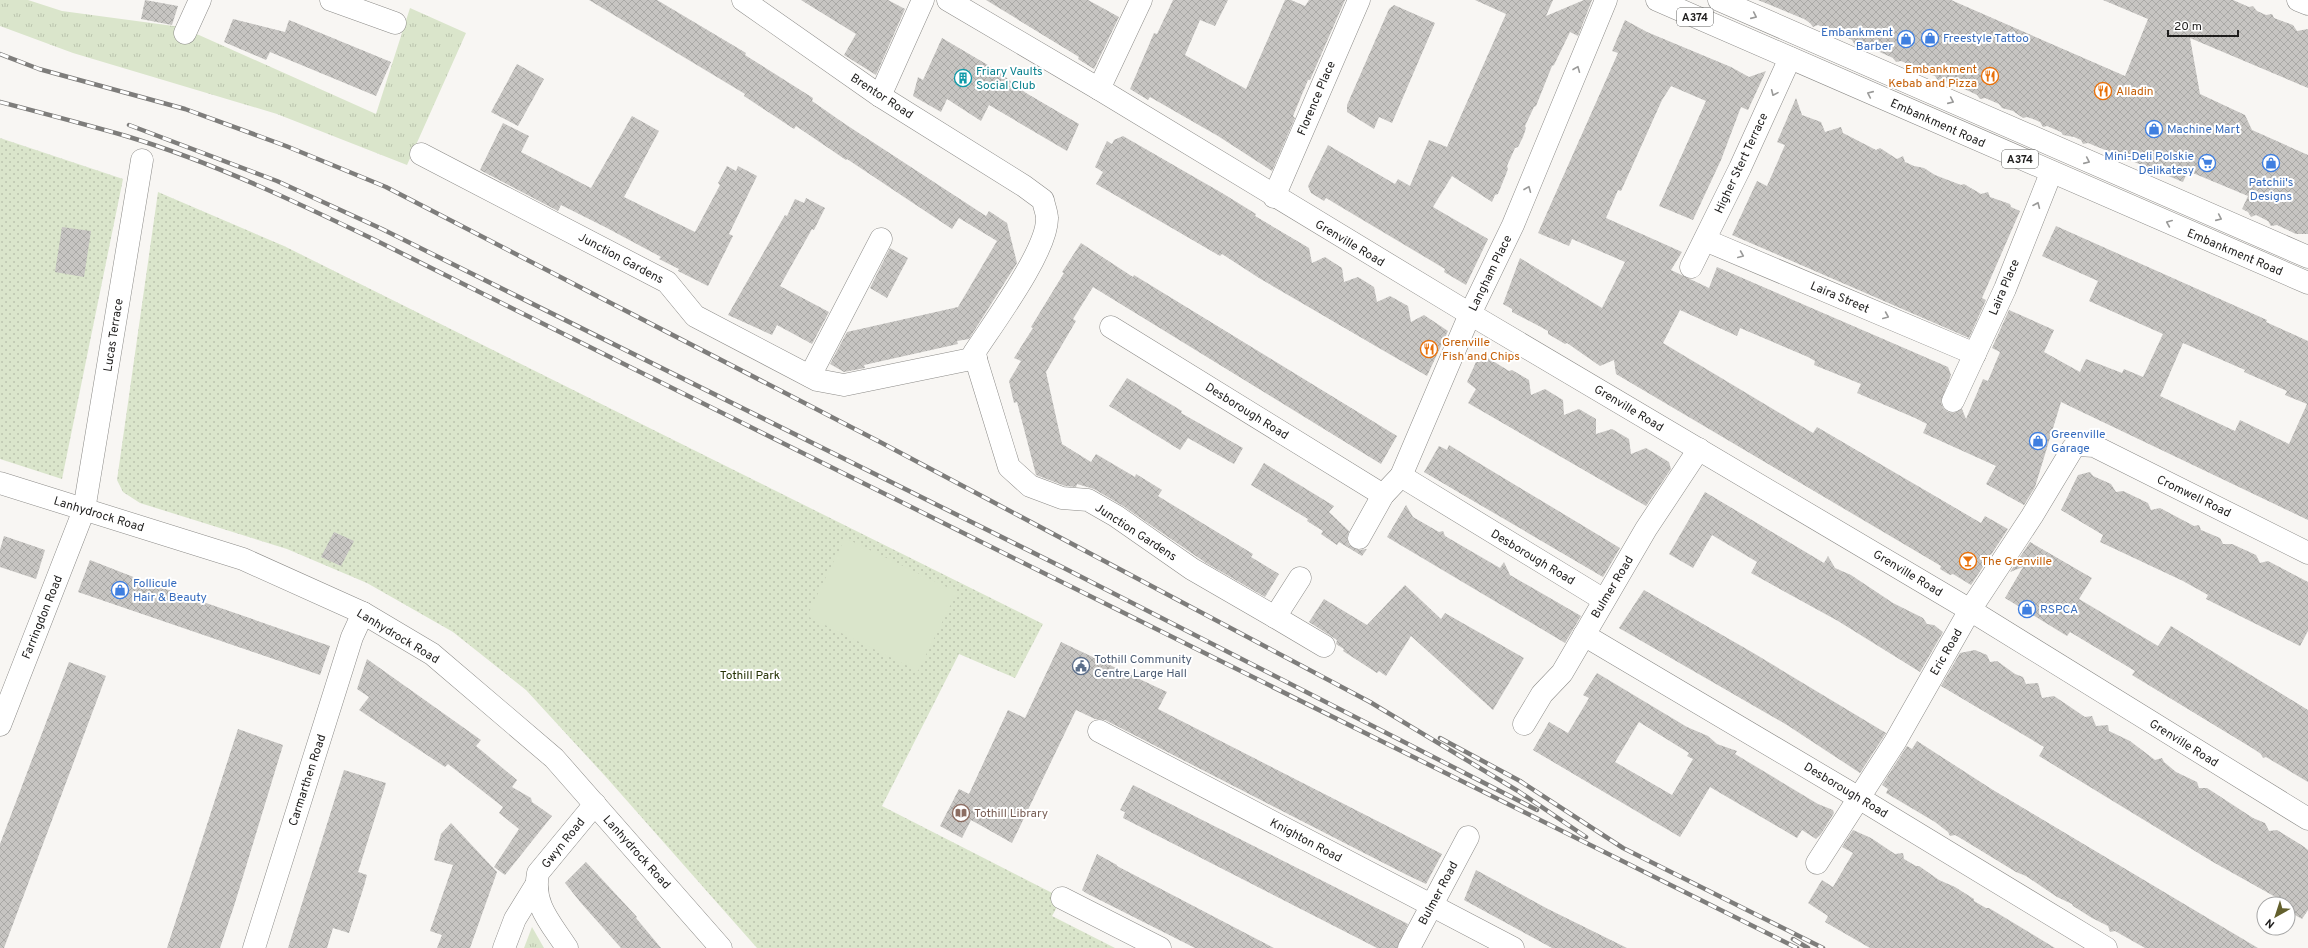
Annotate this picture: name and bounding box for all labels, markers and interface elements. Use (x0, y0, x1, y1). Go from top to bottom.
road number: A374 (1677, 8, 1713, 26)
one-way arrow (1751, 11, 1758, 19)
scale bar (2168, 12, 2238, 38)
text: 20 m (2174, 19, 2202, 35)
place label: Embankment Barber (1821, 25, 1893, 55)
shop icon: Freestyle Tattoo (1920, 28, 1940, 48)
shop icon: Embankment Barber (1896, 29, 1916, 49)
place label: Freestyle Tattoo (1943, 31, 2029, 47)
street label: Florence Place (1294, 59, 1340, 138)
place label: Embankment Kebab and Pizza (1888, 62, 1977, 92)
place label: Friary Vaults Social Club (976, 64, 1043, 94)
one-way arrow (1573, 65, 1581, 72)
restaurant icon: Embankment Kebab and Pizza (1980, 66, 2000, 86)
building icon: Friary Vaults Social Club (953, 68, 973, 88)
street label: Brentor Road (847, 71, 916, 123)
restaurant icon: Alladin (2093, 81, 2113, 101)
place label: Alladin (2116, 84, 2153, 100)
one-way arrow (1771, 89, 1779, 96)
one-way arrow (1867, 90, 1874, 98)
street label: Embankment Road (1888, 96, 1988, 152)
one-way arrow (1946, 96, 1954, 104)
street label: Higher Stert Terrace (1712, 110, 1772, 216)
shop icon: Machine Mart (2144, 119, 2164, 139)
place label: Machine Mart (2167, 122, 2240, 138)
place label: Mini-Deli Polskie Delikatesy (2104, 149, 2194, 179)
road number: A374 (2002, 150, 2038, 168)
supermarket icon: Mini-Deli Polskie Delikatesy (2197, 153, 2217, 173)
shop icon: Patchii's Designs (2261, 153, 2281, 173)
one-way arrow (2083, 156, 2090, 164)
place label: Patchii's Designs (2249, 175, 2293, 205)
one-way arrow (1523, 186, 1531, 194)
one-way arrow (2032, 202, 2040, 209)
one-way arrow (2215, 214, 2222, 222)
street label: Grenville Road (1312, 217, 1387, 271)
one-way arrow (2166, 220, 2173, 228)
street label: Embankment Road (2184, 226, 2285, 280)
street label: Junction Gardens (575, 230, 666, 288)
street label: Langham Place (1466, 233, 1516, 314)
one-way arrow (1736, 250, 1744, 258)
street label: Laira Place (1986, 257, 2024, 318)
street label: Laira Street (1808, 278, 1872, 318)
street label: Lucas Terrace (100, 297, 128, 373)
one-way arrow (1883, 312, 1890, 320)
place label: Grenville Fish and Chips (1442, 335, 1520, 365)
restaurant icon: Grenville Fish and Chips (1419, 339, 1439, 359)
street label: Desborough Road (1202, 380, 1291, 444)
street label: Grenville Road (1591, 382, 1666, 436)
place label: Greenville Garage (2051, 427, 2106, 457)
shop icon: Greenville Garage (2028, 431, 2048, 451)
street label: Cromwell Road (2154, 472, 2233, 522)
street label: Lanhydrock Road (51, 494, 146, 536)
street label: Junction Gardens (1091, 500, 1179, 565)
street label: Desborough Road (1487, 526, 1578, 589)
street label: Grenville Road (1870, 547, 1945, 601)
bar icon: The Grenville (1958, 551, 1978, 571)
street label: Bulmer Road (1588, 553, 1638, 622)
place label: The Grenville (1981, 554, 2052, 570)
street label: Farringdon Road (19, 573, 67, 662)
place label: Follicule Hair & Beauty (133, 576, 207, 606)
shop icon: Follicule Hair & Beauty (110, 580, 130, 600)
shop icon: RSPCA (2017, 599, 2037, 619)
place label: RSPCA (2040, 602, 2078, 618)
street label: Lanhydrock Road (353, 606, 442, 668)
street label: Eric Road (1927, 626, 1967, 679)
place label: Tothill Community Centre Large Hall (1094, 652, 1192, 682)
public building icon: Tothill Community Centre Large Hall (1071, 656, 1091, 676)
park label: Tothill Park (720, 668, 780, 684)
street label: Grenville Road (2146, 716, 2221, 771)
street label: Carmarthen Road (286, 732, 330, 828)
street label: Desborough Road (1800, 759, 1891, 822)
library icon: Tothill Library (951, 803, 971, 823)
place label: Tothill Library (974, 806, 1048, 822)
street label: Lanhydrock Road (599, 812, 674, 893)
street label: Gwyn Road (539, 815, 589, 872)
street label: Knighton Road (1267, 815, 1344, 867)
street label: Bulmer Road (1415, 859, 1462, 928)
north arrow (2256, 896, 2296, 936)
text: N (2263, 915, 2278, 931)

